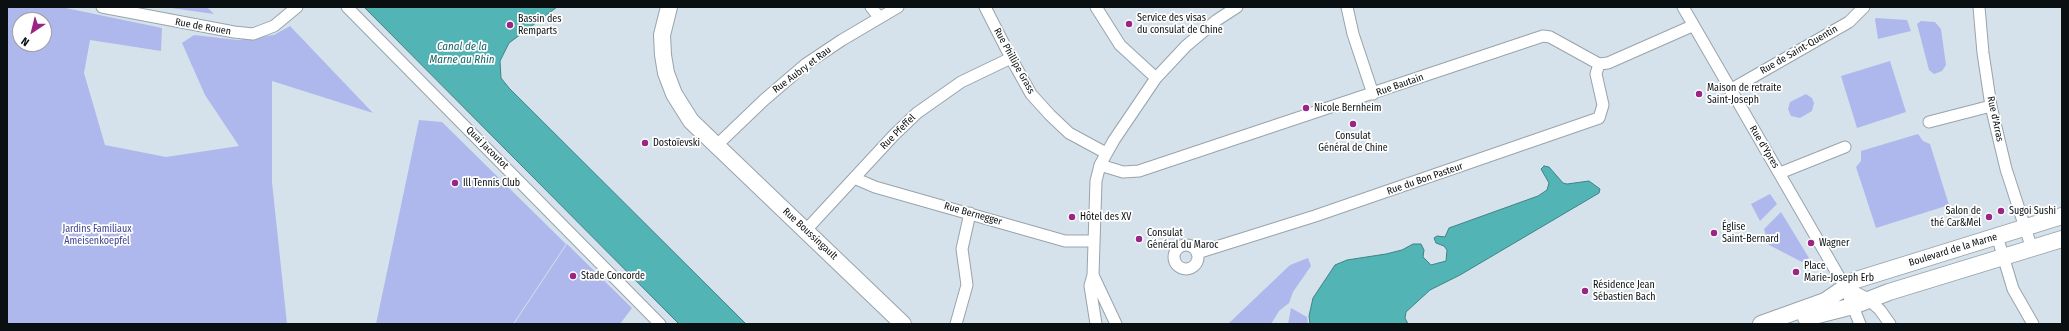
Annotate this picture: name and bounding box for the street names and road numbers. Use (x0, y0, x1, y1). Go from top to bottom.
street label: Rue de Rouen (174, 16, 232, 38)
street label: Rue de Saint-Quentin (1758, 23, 1840, 77)
street label: Rue Phillipe Grass (991, 26, 1037, 96)
street label: Rue Aubry et Rau (770, 44, 834, 96)
street label: Rue Bautain (1375, 71, 1425, 99)
street label: Rue d'Arras (1984, 95, 2006, 143)
street label: Rue Pfeffel (878, 112, 918, 152)
street label: Rue d'Ypres (1747, 123, 1781, 171)
street label: Quai Jacoutot (463, 124, 511, 172)
street label: Rue du Bon Pasteur (1385, 160, 1465, 198)
street label: Rue Bernegger (943, 200, 1003, 228)
street label: Rue Boussingault (780, 205, 840, 263)
street label: Boulevard de la Marne (1907, 231, 1999, 269)

